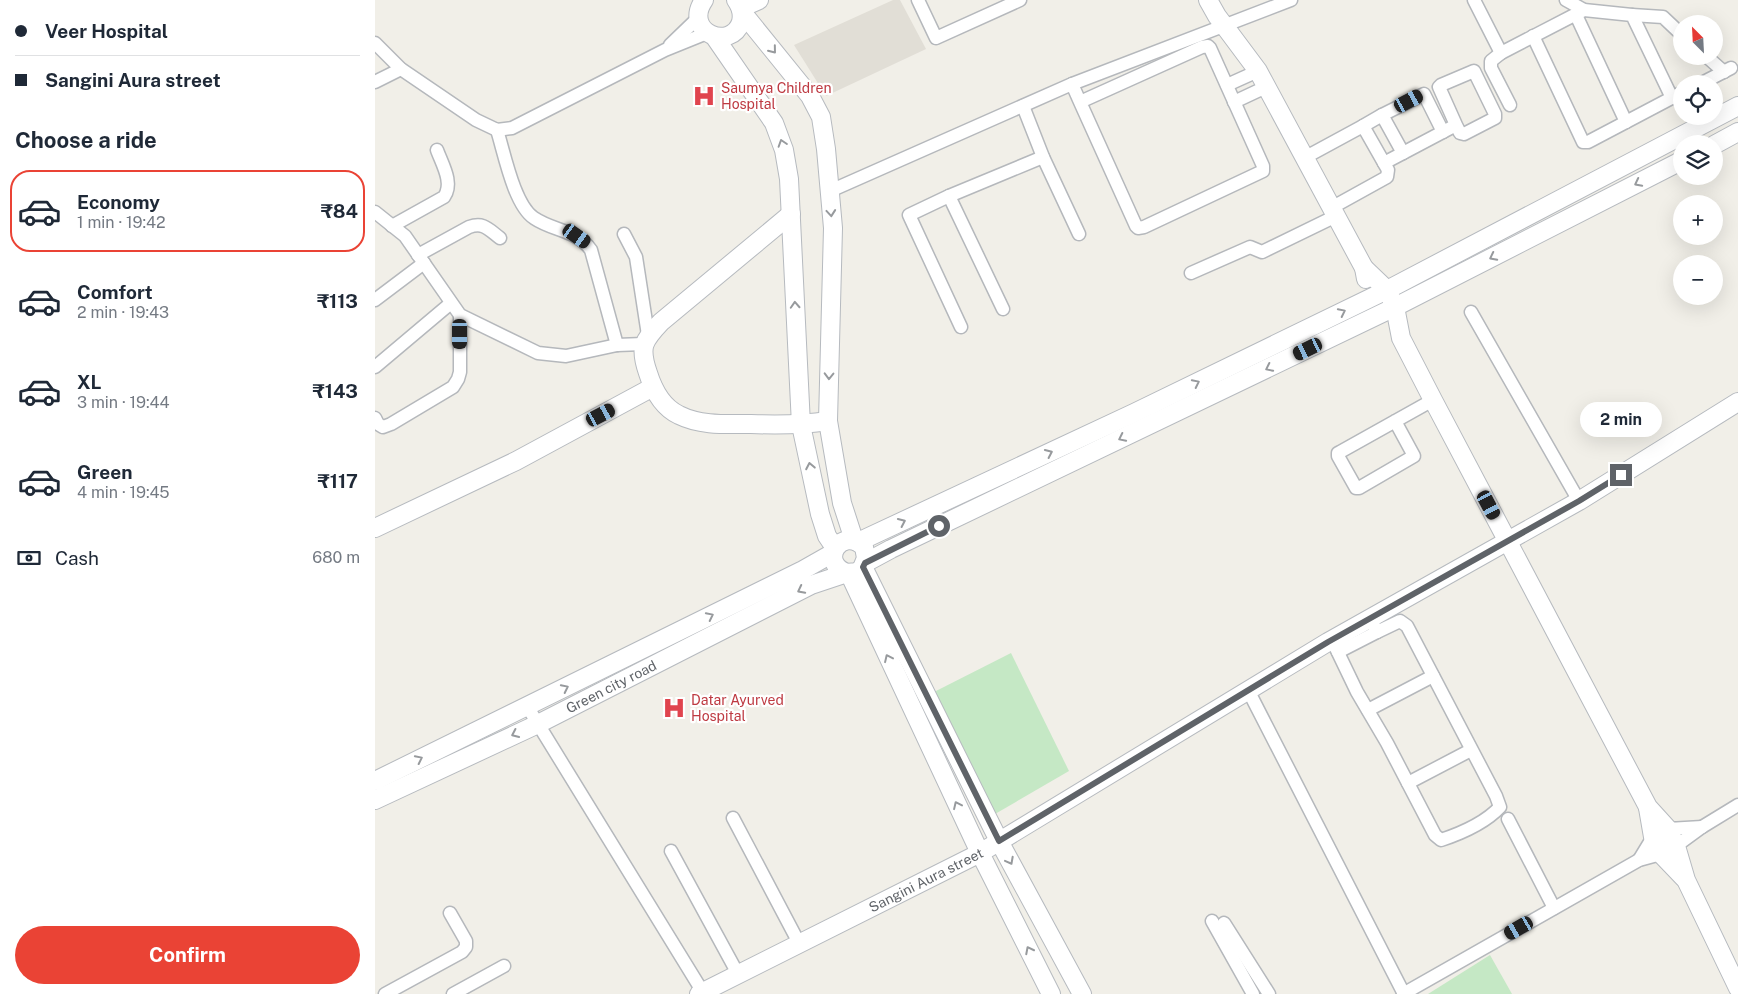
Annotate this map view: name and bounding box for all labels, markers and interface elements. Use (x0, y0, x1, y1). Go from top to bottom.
north arrow (1673, 15, 1723, 65)
map controls (1673, 15, 1723, 305)
text: Veer Hospital (45, 20, 168, 42)
one-way arrow (767, 44, 775, 53)
text: Sangini Aura street (45, 69, 221, 91)
button: locate (1673, 75, 1723, 125)
place label: Saumya Children Hospital (721, 80, 832, 112)
hospital icon: Saumya Children Hospital (691, 83, 717, 109)
car (1392, 87, 1425, 115)
text: Choose a ride (15, 127, 157, 153)
button: layers (1673, 135, 1723, 185)
one-way arrow (777, 140, 787, 148)
one-way arrow (1634, 177, 1643, 187)
icon: car (17, 189, 62, 234)
text: Economy (77, 191, 160, 213)
button: + (1673, 195, 1723, 245)
text: ₹84 (321, 200, 358, 222)
one-way arrow (826, 210, 837, 218)
text: 1 min · 19:42 (77, 213, 165, 232)
car (560, 221, 593, 251)
one-way arrow (1489, 251, 1498, 261)
button: − (1673, 255, 1723, 305)
icon: car (17, 279, 62, 324)
text: Comfort (77, 281, 153, 303)
text: ₹113 (317, 290, 358, 312)
one-way arrow (790, 301, 801, 309)
text: 2 min · 19:43 (77, 303, 169, 322)
one-way arrow (1337, 308, 1346, 318)
car (452, 319, 467, 349)
car (1291, 336, 1324, 362)
one-way arrow (1265, 361, 1274, 372)
icon: car (17, 369, 62, 414)
text: XL (77, 371, 102, 393)
one-way arrow (824, 372, 834, 380)
one-way arrow (1191, 379, 1200, 389)
text: ₹143 (313, 380, 358, 402)
text: 3 min · 19:44 (77, 393, 170, 412)
car (584, 401, 617, 429)
callout: 2 min (1580, 402, 1662, 438)
text: 2 min (1600, 410, 1642, 429)
one-way arrow (1118, 432, 1127, 442)
one-way arrow (1044, 448, 1053, 459)
icon: car (17, 459, 62, 504)
text: Green (77, 461, 132, 483)
one-way arrow (805, 462, 816, 471)
route end (1610, 464, 1632, 486)
text: ₹117 (318, 470, 358, 492)
text: 4 min · 19:45 (77, 483, 170, 502)
car (1475, 488, 1502, 522)
route start (928, 515, 950, 537)
one-way arrow (897, 518, 906, 528)
icon: cash (15, 544, 43, 572)
text: Cash (55, 547, 99, 569)
text: 680 m (312, 548, 360, 567)
one-way arrow (797, 584, 806, 594)
one-way arrow (705, 612, 714, 622)
one-way arrow (884, 654, 894, 663)
street label: Green city road (563, 657, 659, 716)
one-way arrow (560, 684, 569, 694)
place label: Datar Ayurved Hospital (691, 692, 784, 724)
hospital icon: Datar Ayurved Hospital (661, 695, 687, 721)
one-way arrow (511, 728, 520, 738)
one-way arrow (414, 755, 423, 765)
one-way arrow (953, 801, 963, 810)
street label: Sangini Aura street (866, 845, 986, 915)
one-way arrow (1004, 855, 1014, 864)
car (1502, 914, 1535, 942)
button: Confirm (15, 926, 360, 984)
one-way arrow (1025, 947, 1035, 956)

